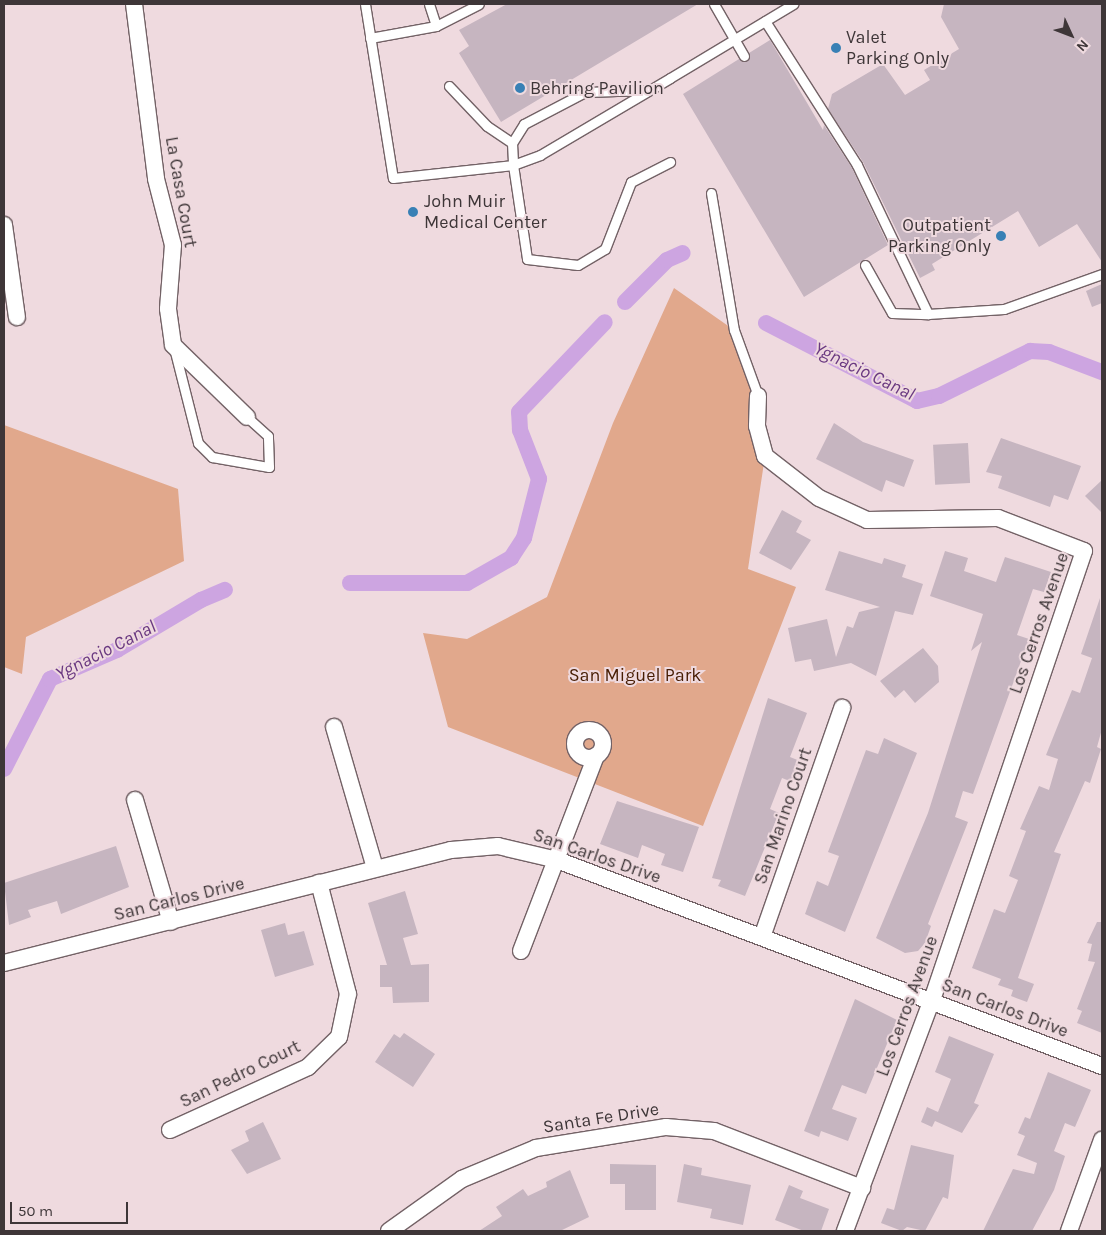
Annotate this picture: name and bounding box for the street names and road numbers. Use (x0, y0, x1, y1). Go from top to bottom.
street label: La Casa Court (161, 135, 201, 249)
street label: Los Cerros Avenue (1005, 549, 1073, 697)
street label: San Marino Court (750, 745, 816, 887)
street label: San Carlos Drive (530, 824, 664, 888)
street label: San Carlos Drive (111, 872, 247, 926)
street label: Los Cerros Avenue (872, 933, 942, 1079)
street label: San Carlos Drive (939, 974, 1071, 1042)
street label: San Pedro Court (176, 1035, 304, 1113)
street label: Santa Fe Drive (541, 1098, 661, 1138)

